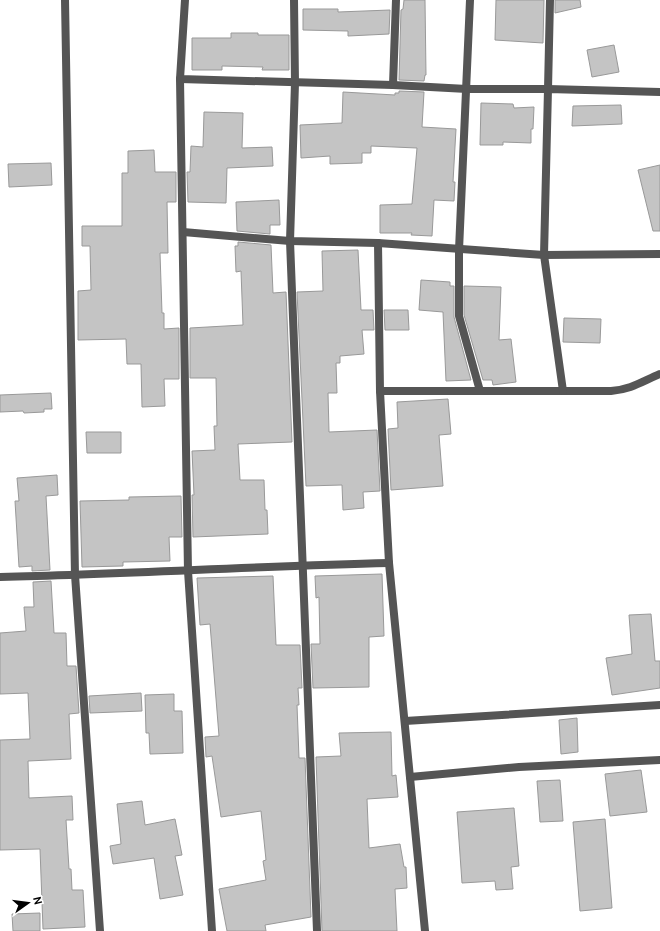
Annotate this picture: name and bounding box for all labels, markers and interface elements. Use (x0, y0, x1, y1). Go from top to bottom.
north arrow (8, 883, 48, 923)
text: N (30, 895, 45, 906)

